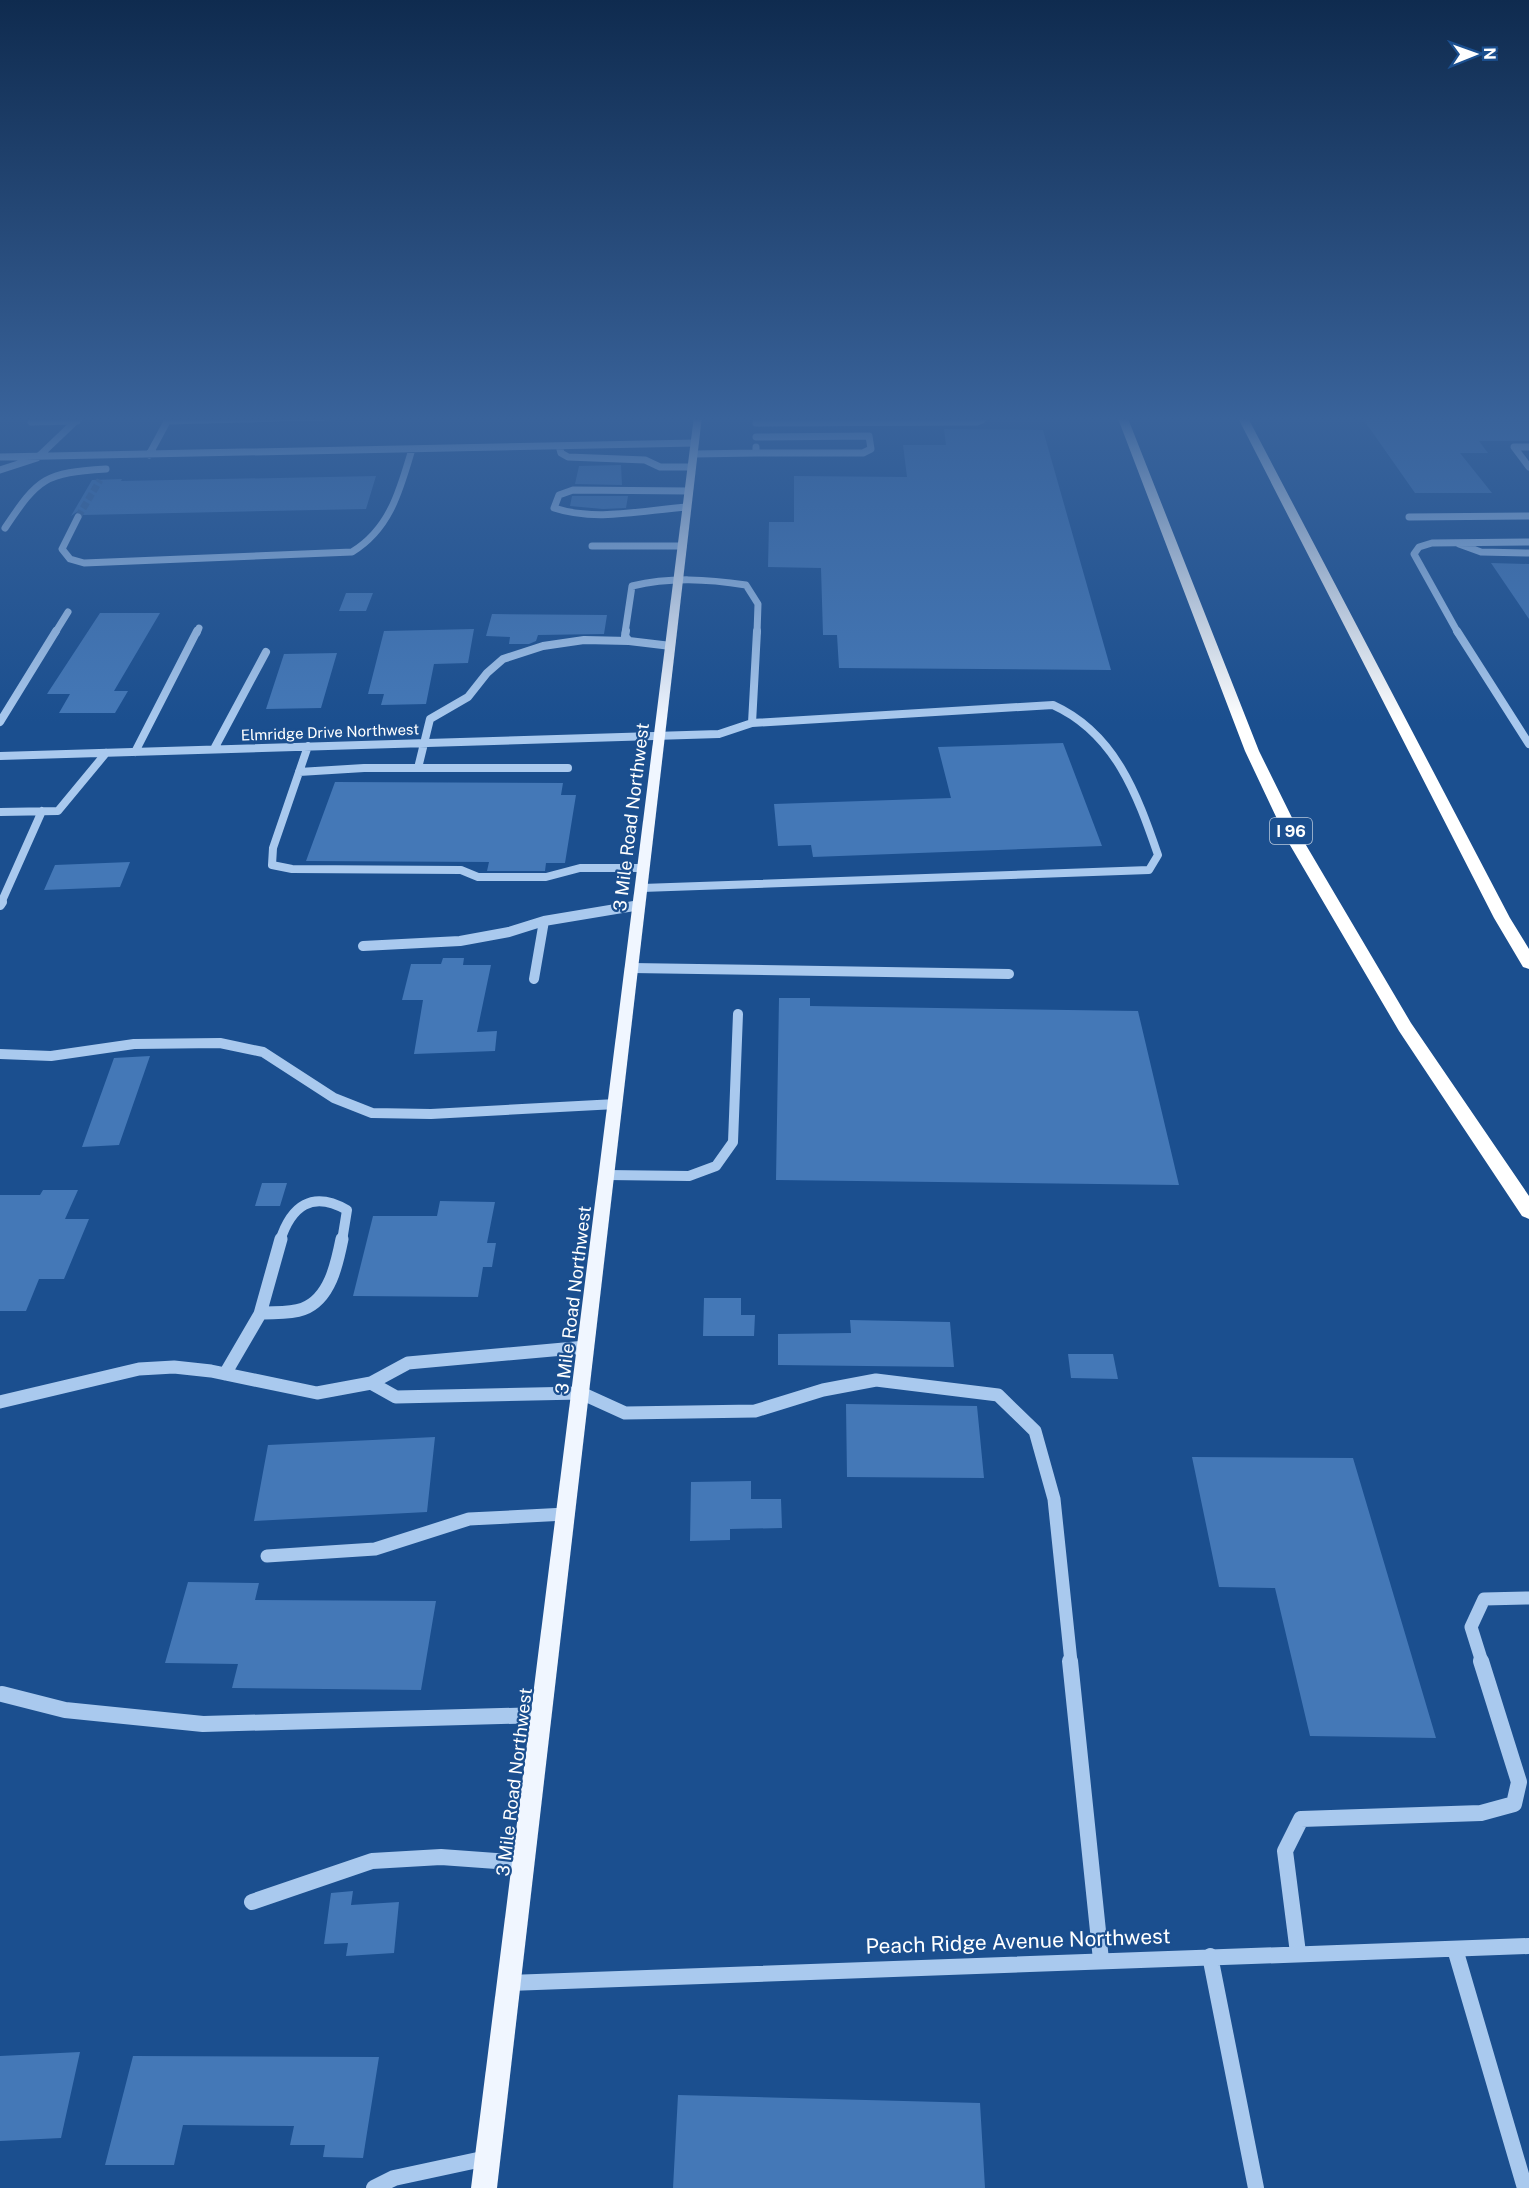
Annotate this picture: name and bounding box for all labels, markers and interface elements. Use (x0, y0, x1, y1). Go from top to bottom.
north arrow (1445, 24, 1505, 84)
text: N (1480, 47, 1499, 60)
street label: Elmridge Drive Northwest (241, 720, 420, 744)
street label: 3 Mile Road Northwest (609, 721, 653, 913)
road number: I 96 (1270, 818, 1312, 844)
street label: 3 Mile Road Northwest (551, 1204, 595, 1396)
street label: 3 Mile Road Northwest (492, 1686, 536, 1878)
street label: Peach Ridge Avenue Northwest (865, 1923, 1171, 1959)

